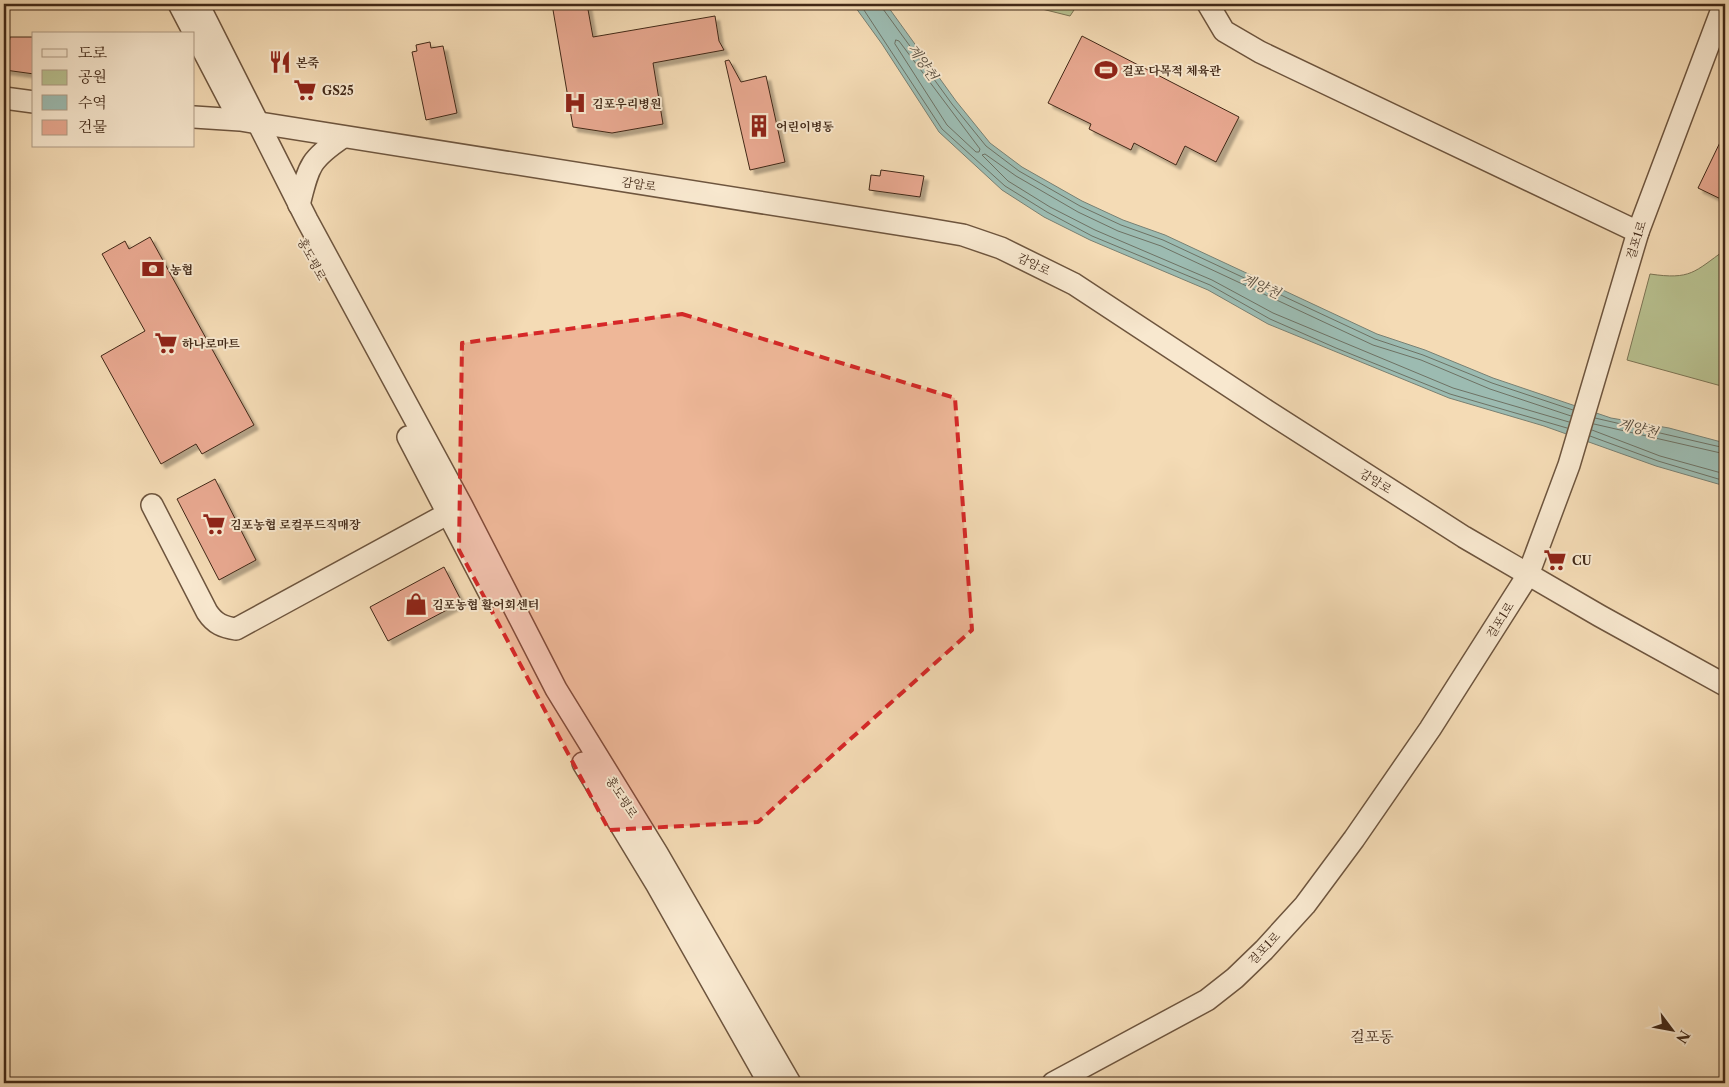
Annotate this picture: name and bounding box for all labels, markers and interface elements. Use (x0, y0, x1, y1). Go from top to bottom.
legend (32, 32, 195, 148)
water label: 계양천 (904, 40, 943, 85)
text: 도로 (78, 43, 107, 62)
restaurant icon: 본죽 (267, 49, 293, 75)
place label: 본죽 (296, 55, 320, 70)
sports icon: 걸포 다목적 체육관 (1093, 57, 1119, 83)
place label: 걸포 다목적 체육관 (1122, 63, 1221, 78)
text: 공원 (78, 67, 107, 86)
supermarket icon: GS25 (292, 77, 318, 103)
place label: GS25 (322, 83, 354, 98)
hospital icon: 김포우리병원 (562, 90, 588, 116)
text: 수역 (78, 93, 107, 112)
place label: 김포우리병원 (592, 96, 662, 111)
building icon: 어린이병동 (746, 113, 772, 139)
text: 건물 (78, 117, 107, 136)
place label: 어린이병동 (776, 119, 834, 134)
street label: 감암로 (621, 174, 658, 194)
street label: 걸포1로 (1623, 218, 1649, 261)
street label: 홍도평로 (294, 235, 330, 283)
street label: 감암로 (1015, 250, 1053, 279)
bank icon: 농협 (140, 256, 166, 282)
place label: 농협 (170, 262, 193, 277)
water label: 계양천 (1239, 270, 1285, 303)
supermarket icon: 하나로마트 (153, 330, 179, 356)
place label: 하나로마트 (182, 336, 240, 351)
water label: 계양천 (1616, 414, 1661, 442)
street label: 감암로 (1357, 465, 1395, 497)
supermarket icon: 김포농협 로컬푸드직매장 (201, 511, 227, 537)
place label: 김포농협 로컬푸드직매장 (230, 517, 361, 532)
supermarket icon: CU (1542, 547, 1568, 573)
place label: CU (1572, 553, 1592, 568)
shop icon: 김포농협 활어회센터 (403, 591, 429, 617)
place label: 김포농협 활어회센터 (432, 597, 539, 612)
street label: 걸포1로 (1483, 599, 1517, 641)
street label: 홍도평로 (603, 773, 641, 821)
street label: 걸포1로 (1245, 928, 1284, 968)
north arrow (1646, 1004, 1696, 1054)
district label: 걸포동 (1350, 1027, 1394, 1046)
text: N (1672, 1027, 1694, 1047)

